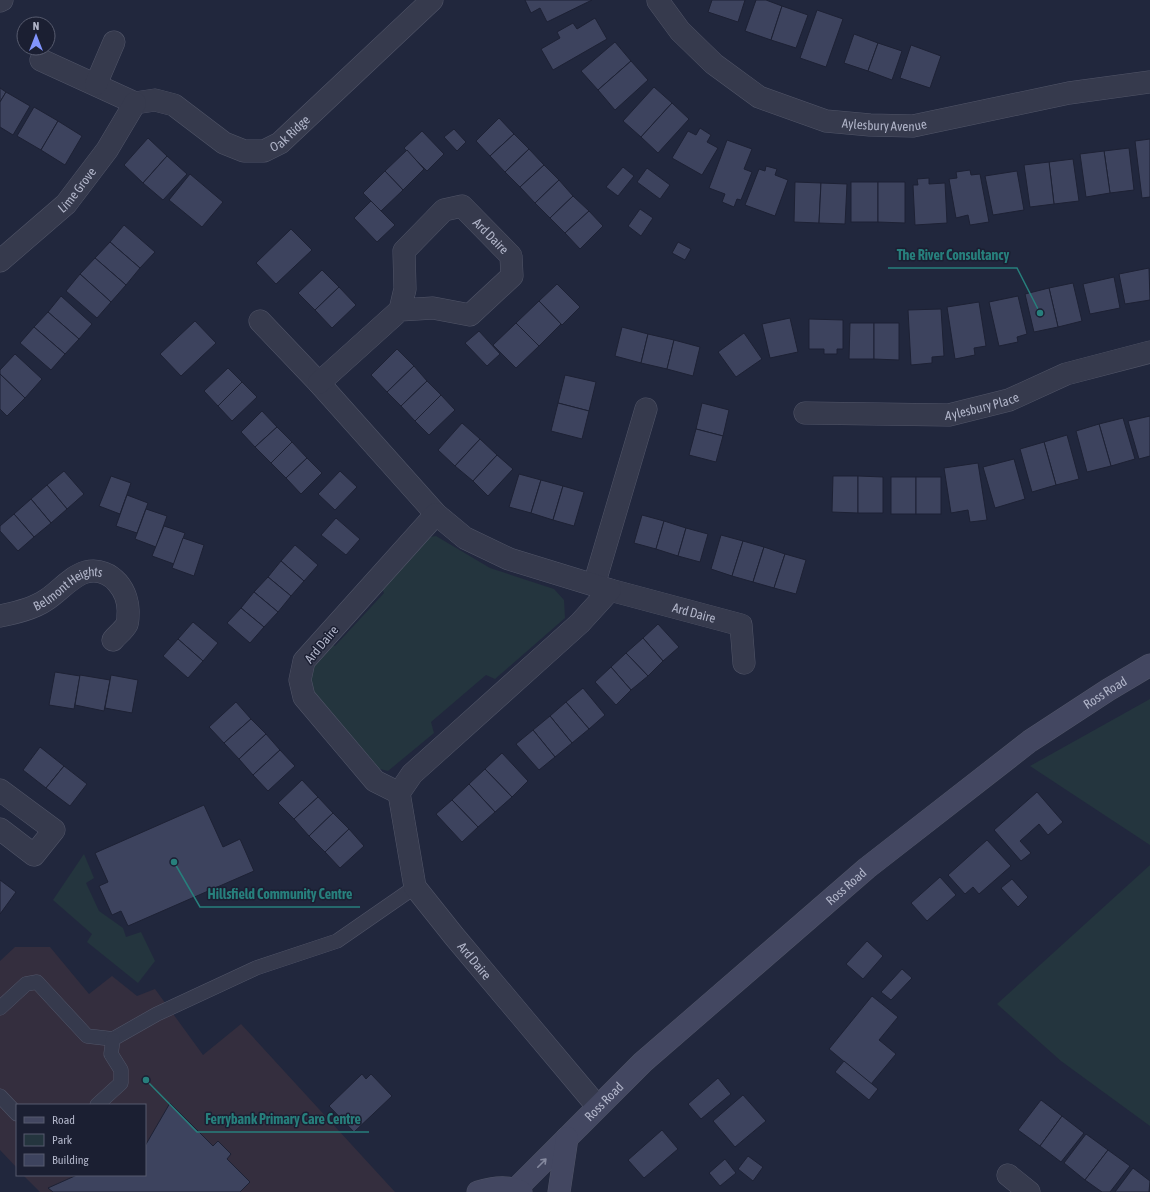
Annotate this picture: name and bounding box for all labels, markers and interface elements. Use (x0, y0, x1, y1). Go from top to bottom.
north arrow (16, 16, 56, 56)
text: N (33, 20, 39, 32)
street label: Oak Ridge (267, 112, 313, 155)
street label: Aylesbury Avenue (841, 115, 928, 134)
street label: Lime Grove (55, 164, 99, 216)
street label: Ard Daire (470, 215, 512, 257)
callout: The River Consultancy (888, 242, 1017, 268)
text: The River Consultancy (897, 247, 1010, 263)
street label: Aylesbury Place (945, 389, 1021, 423)
street label: Belmont Heights (31, 564, 105, 614)
street label: Ard Daire (671, 600, 717, 626)
street label: Ard Daire (301, 622, 341, 666)
street label: Ross Road (1081, 674, 1130, 712)
street label: Ross Road (823, 865, 869, 908)
callout: Hillsfield Community Centre (200, 881, 360, 907)
text: Hillsfield Community Centre (208, 886, 352, 902)
street label: Ard Daire (454, 939, 494, 983)
street label: Ross Road (582, 1079, 626, 1124)
legend (16, 1104, 146, 1176)
callout: Ferrybank Primary Care Centre (197, 1106, 369, 1132)
text: Ferrybank Primary Care Centre (205, 1111, 361, 1127)
text: Road (52, 1113, 75, 1127)
text: Park (52, 1133, 73, 1147)
text: Building (52, 1153, 90, 1167)
one-way arrow (537, 1158, 547, 1168)

